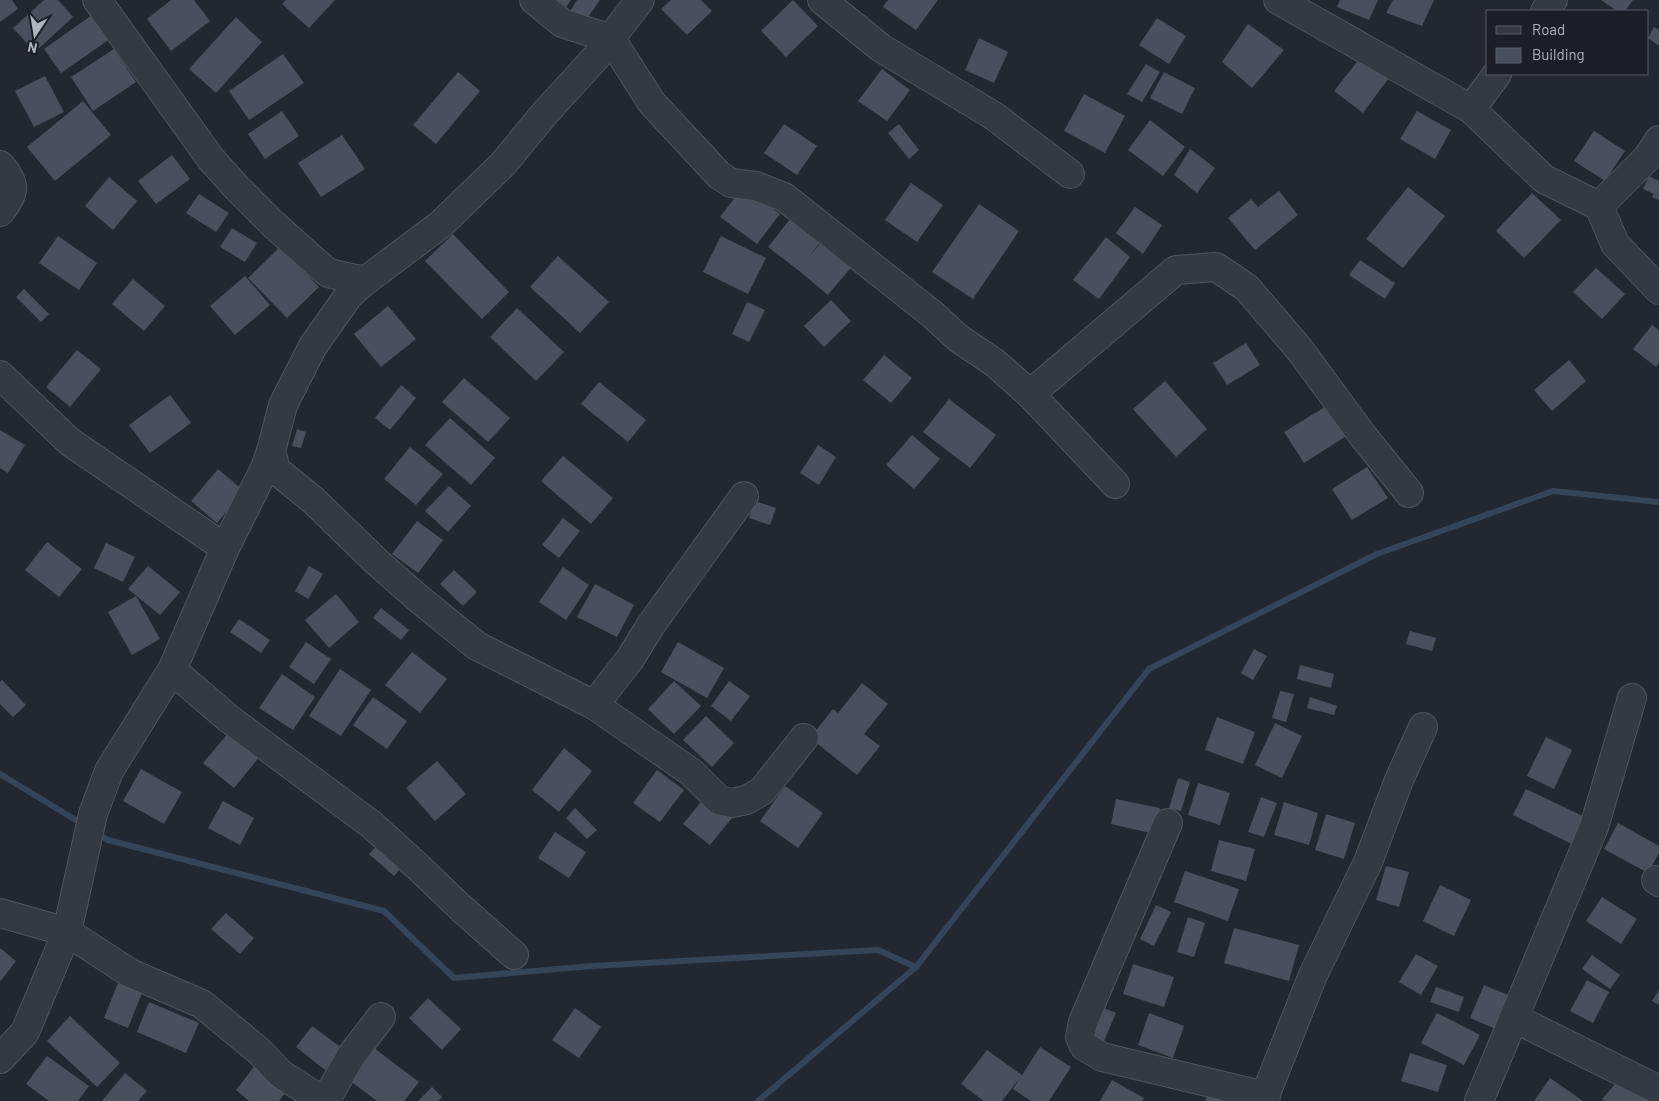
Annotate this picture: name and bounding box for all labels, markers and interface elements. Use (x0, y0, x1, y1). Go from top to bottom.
north arrow (10, 10, 60, 60)
legend (1486, 10, 1649, 75)
text: Road (1532, 20, 1565, 38)
text: N (26, 39, 39, 57)
text: Building (1532, 45, 1585, 63)

